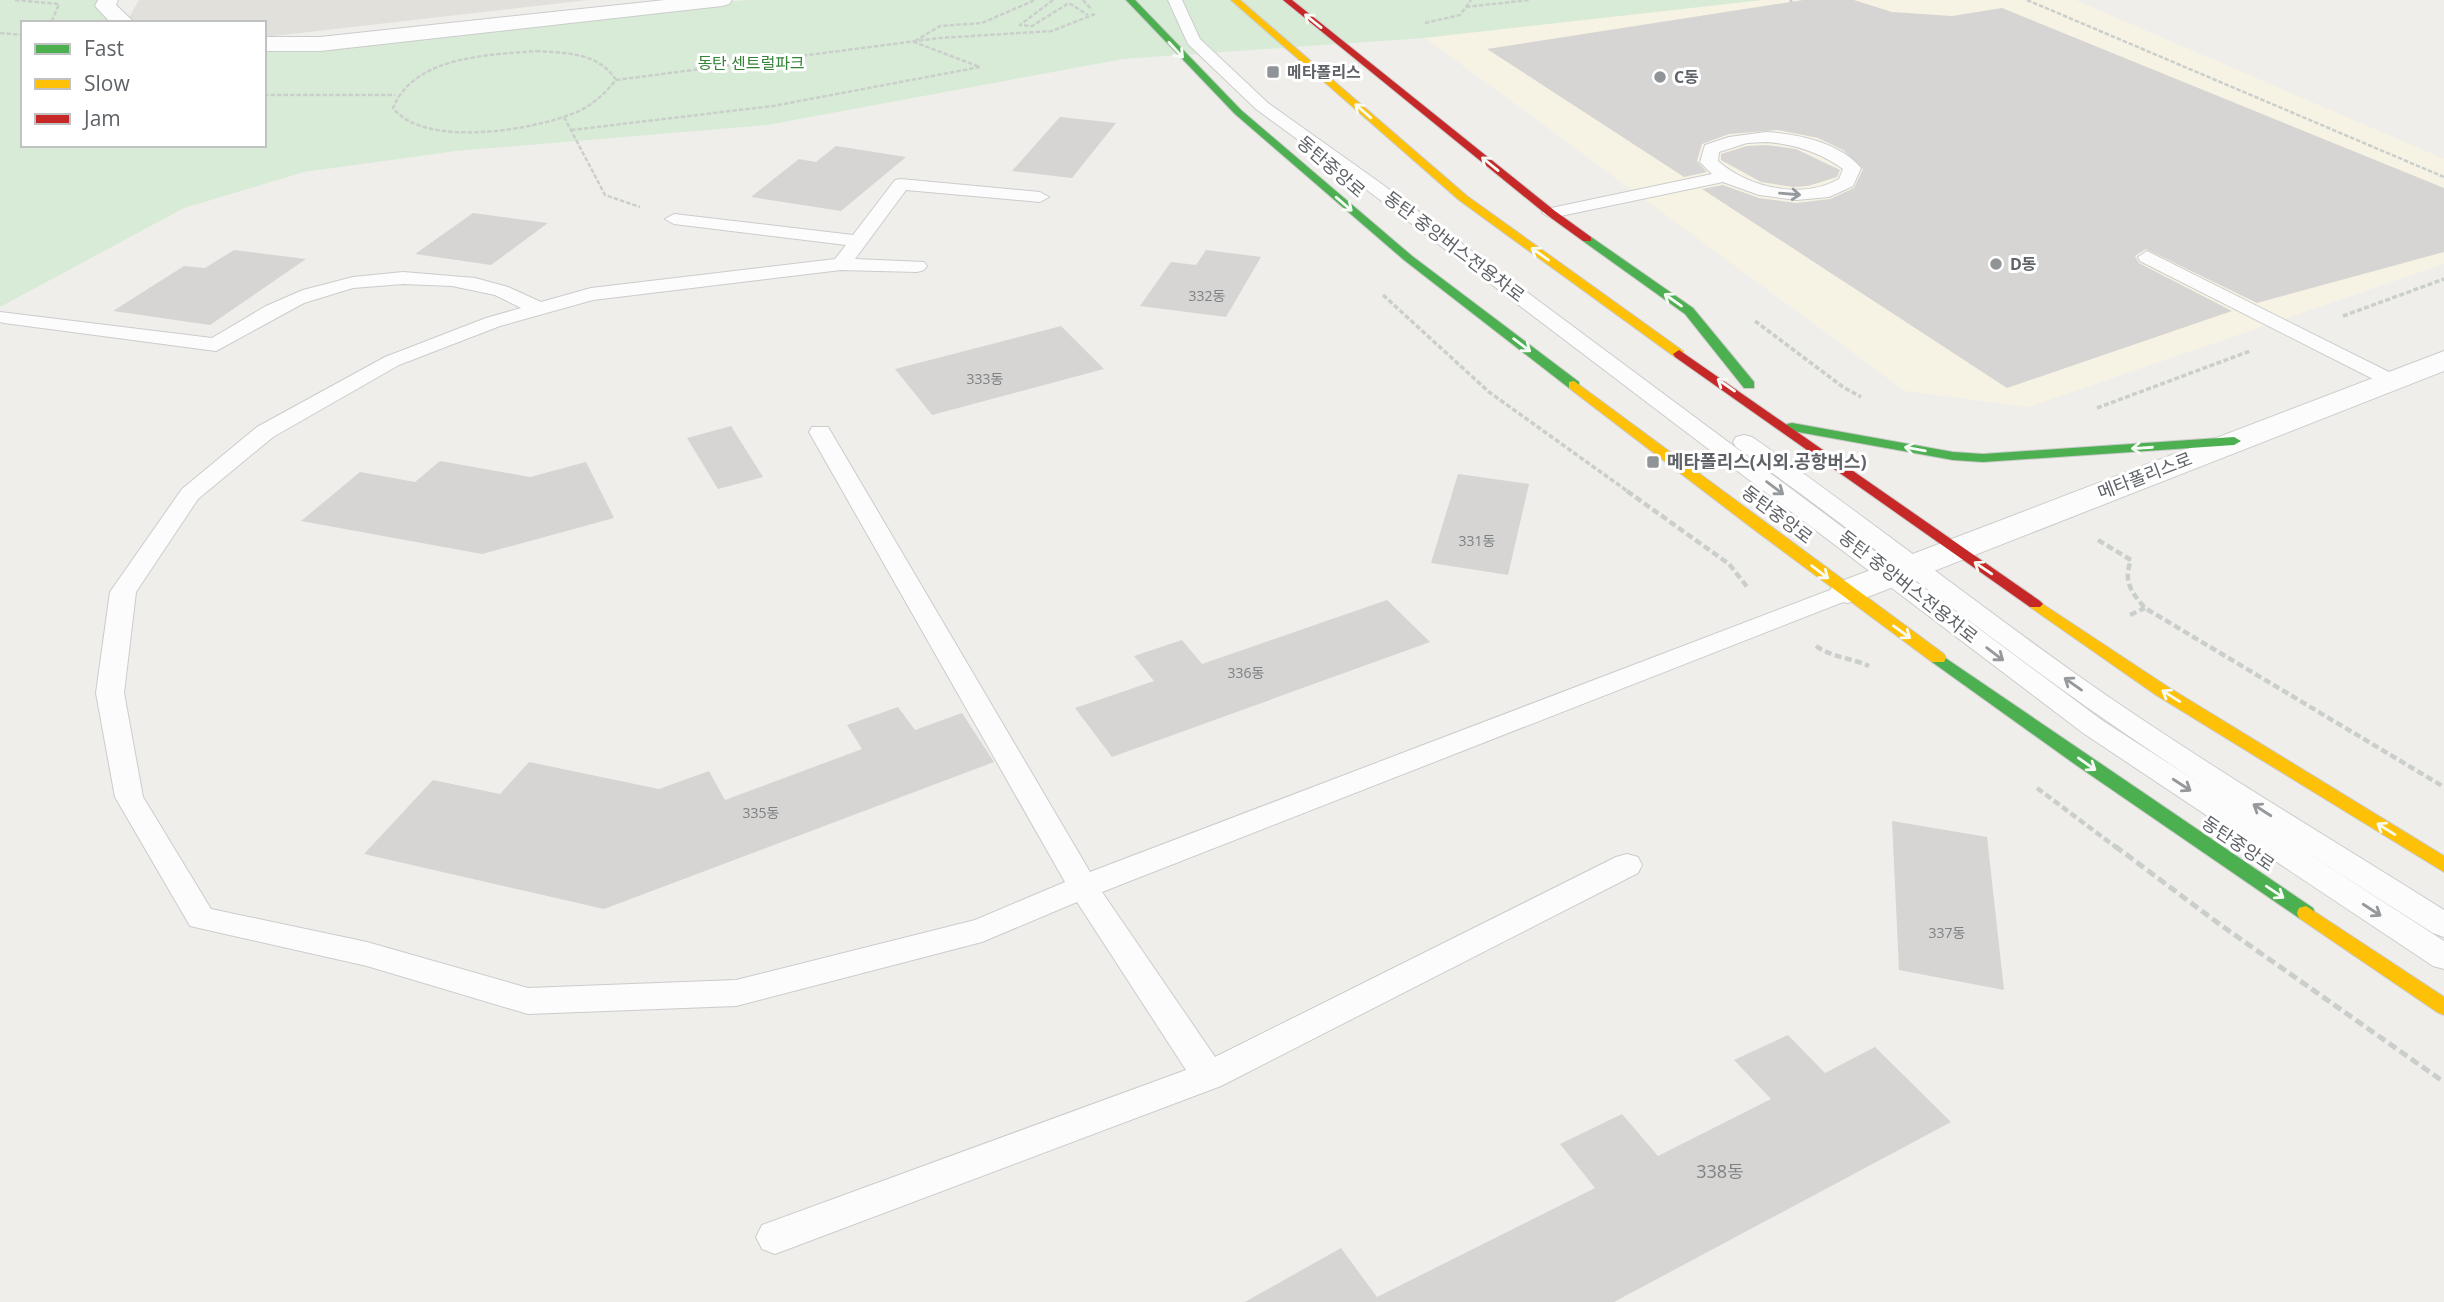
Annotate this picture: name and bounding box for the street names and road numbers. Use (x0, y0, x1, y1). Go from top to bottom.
street label: 동탄중앙로 (1293, 130, 1371, 202)
street label: 동탄 중앙버스전용차로 (1379, 185, 1530, 307)
street label: 메타폴리스로 (2094, 446, 2195, 504)
street label: 동탄중앙로 (1737, 480, 1818, 549)
street label: 동탄 중앙버스전용차로 (1834, 524, 1983, 648)
street label: 동탄중앙로 (2198, 810, 2280, 876)

